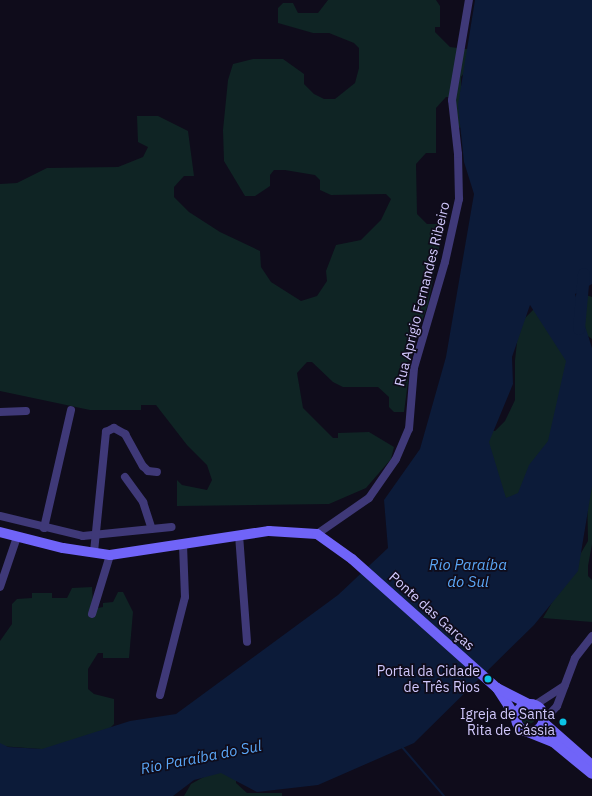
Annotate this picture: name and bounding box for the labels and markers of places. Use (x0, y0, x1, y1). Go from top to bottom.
place label: Portal da Cidade de Três Rios (377, 663, 480, 696)
marker: Portal da Cidade de Três Rios (483, 674, 493, 684)
place label: Igreja de Santa Rita de Cássia (460, 706, 555, 738)
marker: Igreja de Santa Rita de Cássia (558, 717, 568, 727)

